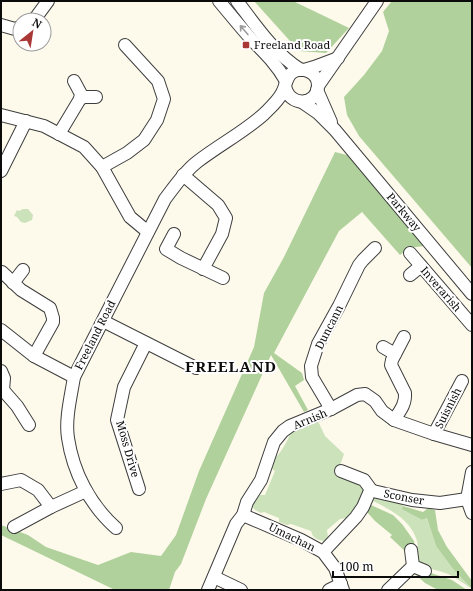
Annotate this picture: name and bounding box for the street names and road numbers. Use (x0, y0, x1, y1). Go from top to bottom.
street label: Parkway (384, 189, 425, 235)
street label: Inverarish (418, 263, 465, 314)
street label: Freeland Road (71, 297, 119, 372)
street label: Duncann (311, 302, 346, 352)
street label: Suisnish (431, 385, 464, 431)
street label: Arnish (291, 405, 329, 432)
street label: Moss Drive (113, 419, 144, 479)
street label: Sconser (383, 485, 426, 508)
street label: Umachan (266, 519, 318, 554)

